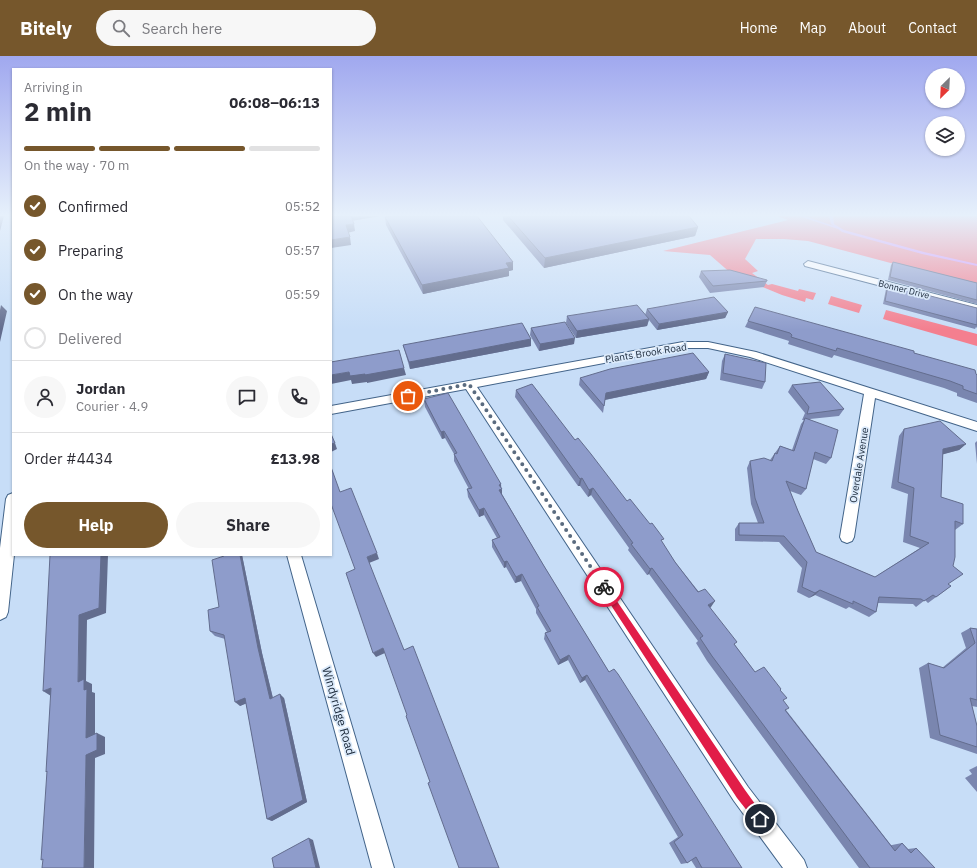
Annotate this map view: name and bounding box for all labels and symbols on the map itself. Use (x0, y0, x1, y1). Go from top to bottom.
north arrow (925, 68, 965, 108)
street label: Bonner Drive (877, 277, 931, 301)
street label: Plants Brook Road (604, 340, 688, 366)
pin (391, 379, 425, 413)
street label: Overdale Avenue (847, 426, 871, 504)
courier (584, 567, 624, 607)
street label: Windyridge Road (319, 665, 359, 757)
pin (743, 802, 777, 836)

